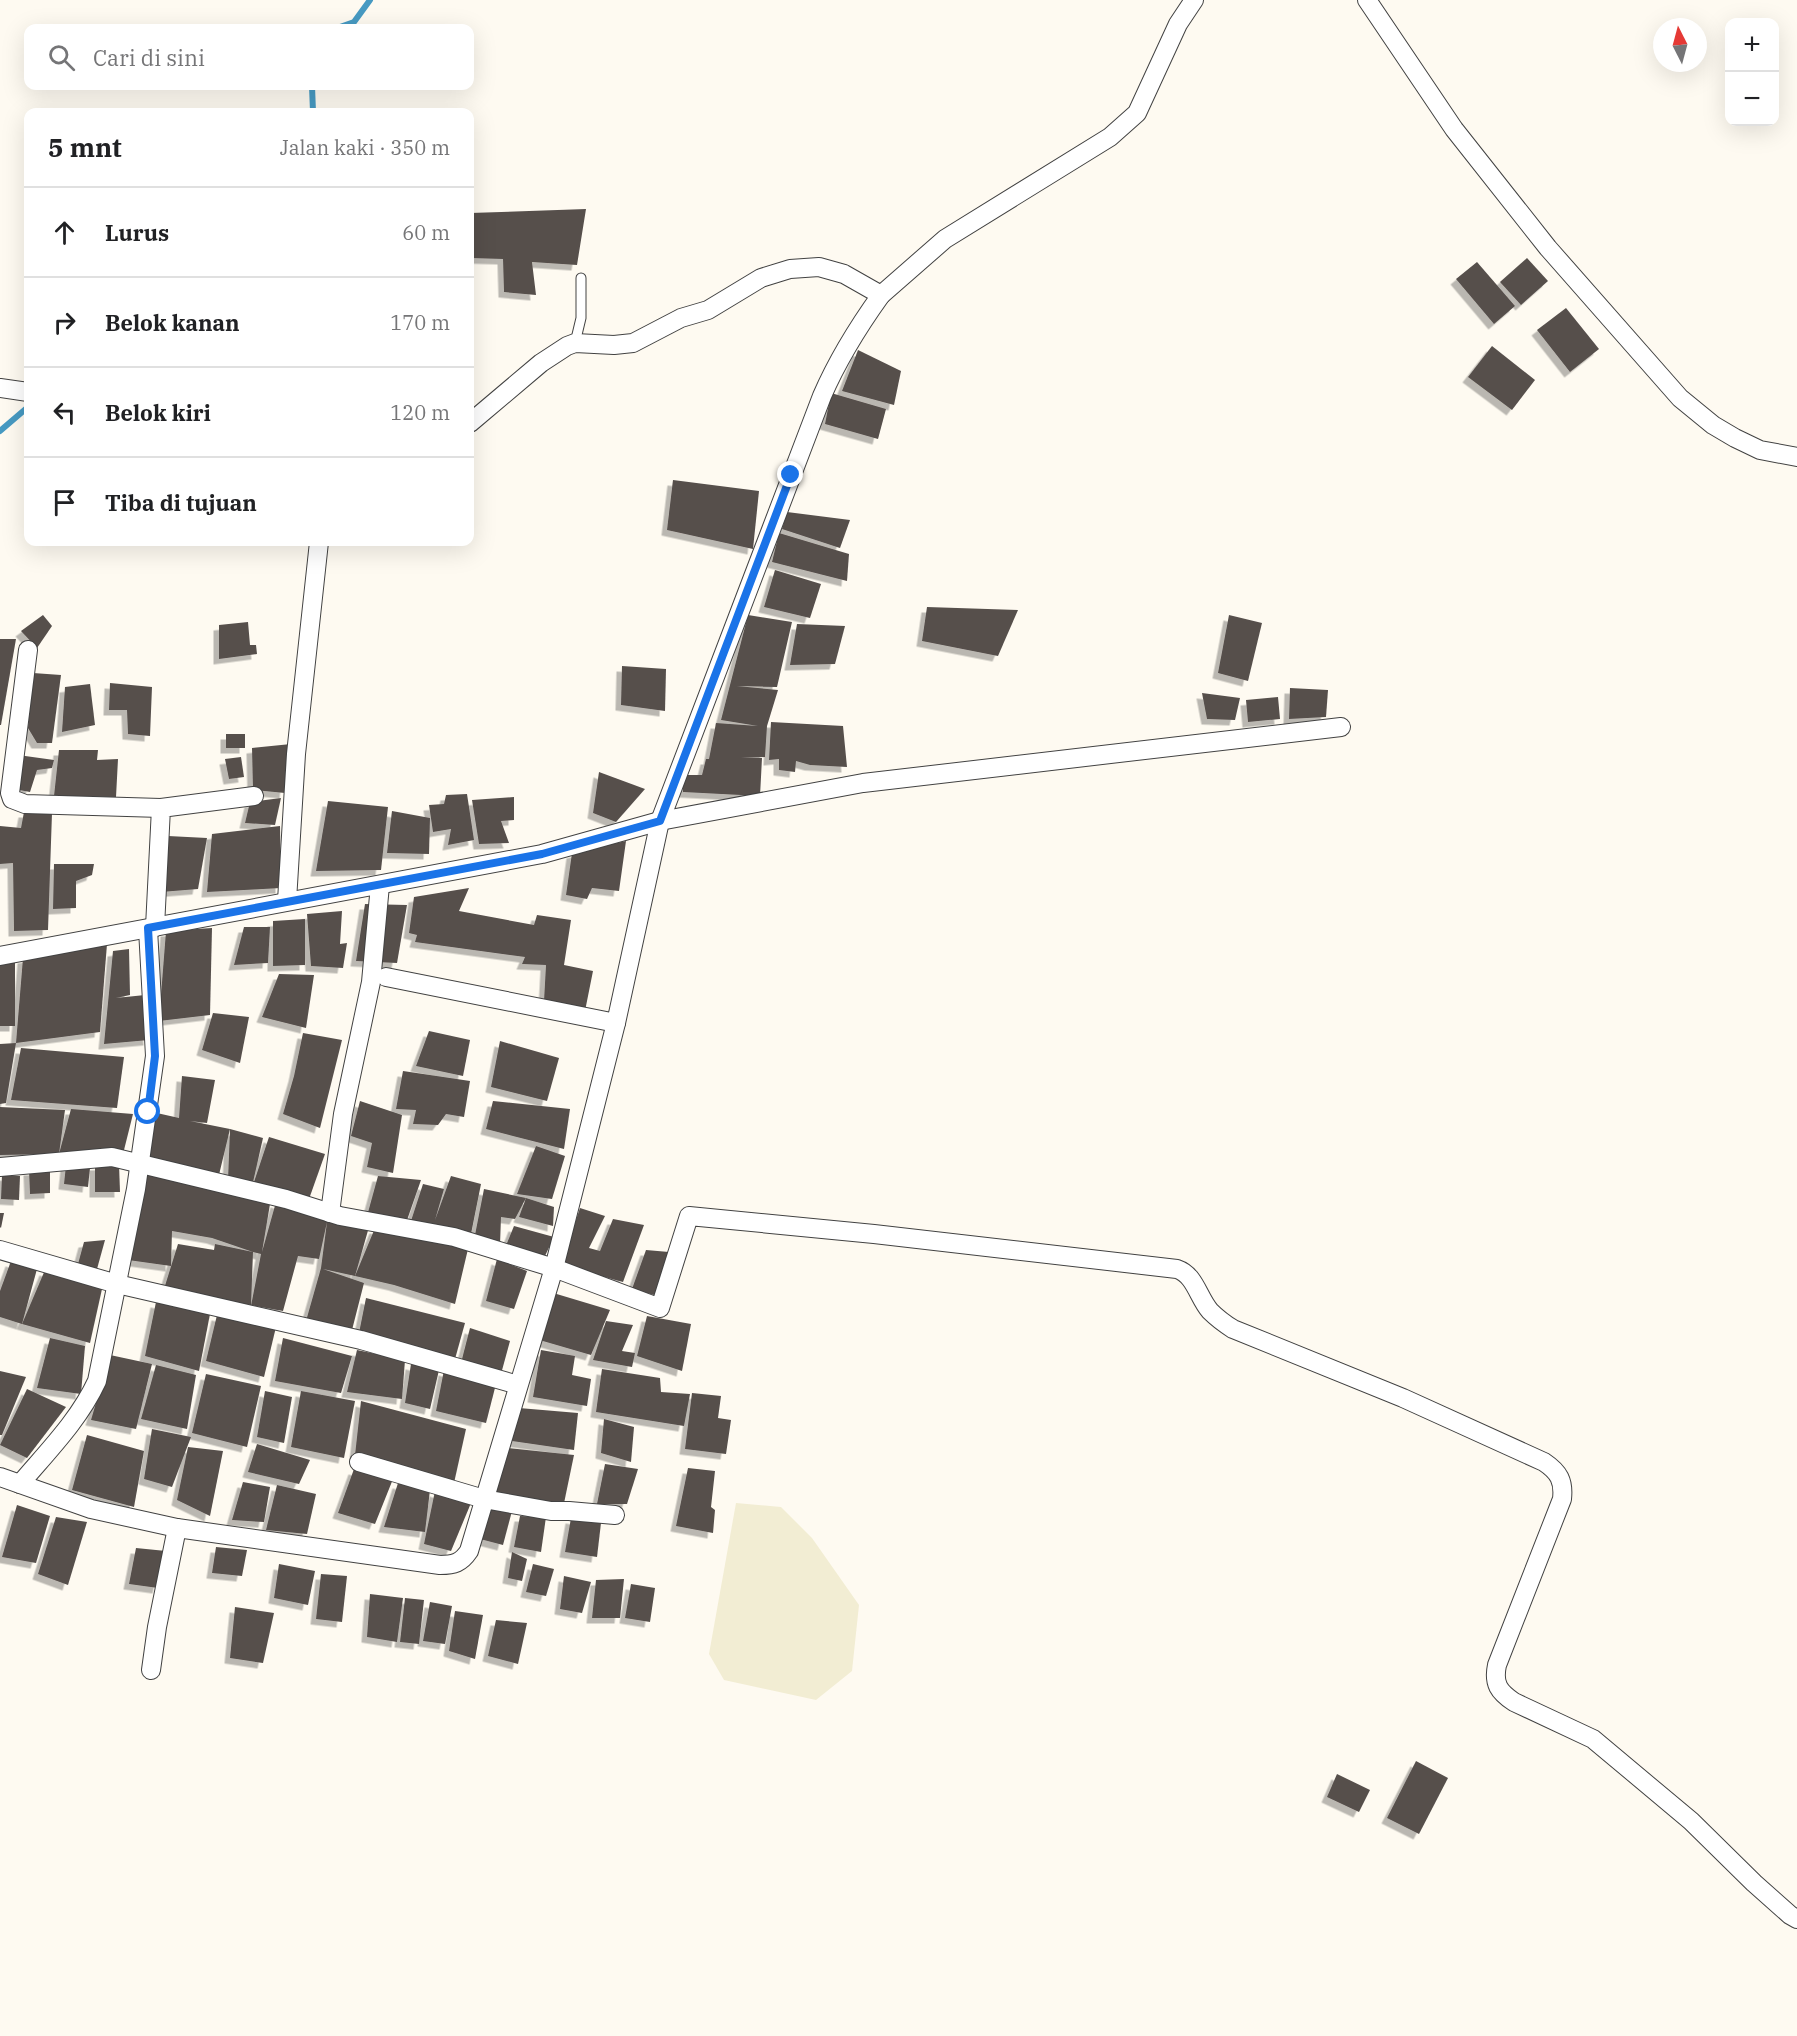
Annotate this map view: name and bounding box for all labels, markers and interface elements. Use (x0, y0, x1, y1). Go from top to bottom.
north arrow (1653, 18, 1707, 72)
map controls (1725, 18, 1779, 126)
button: + (1725, 18, 1779, 72)
search box (24, 24, 474, 90)
icon: search (45, 41, 78, 74)
text: Cari di sini (93, 43, 205, 72)
button: − (1725, 72, 1779, 126)
text: 5 mnt (48, 130, 122, 164)
text: Jalan kaki · 350 m (280, 134, 450, 161)
icon: ahead (48, 216, 81, 249)
text: Lurus (105, 218, 169, 247)
text: 60 m (402, 219, 450, 246)
icon: right (48, 306, 81, 339)
text: Belok kanan (105, 308, 240, 337)
text: 170 m (390, 309, 450, 336)
icon: left (48, 396, 81, 429)
text: Belok kiri (105, 398, 211, 427)
text: 120 m (390, 399, 450, 426)
route end (777, 461, 803, 487)
icon: arrive (48, 486, 81, 519)
text: Tiba di tujuan (105, 488, 257, 517)
route start (134, 1098, 160, 1124)

